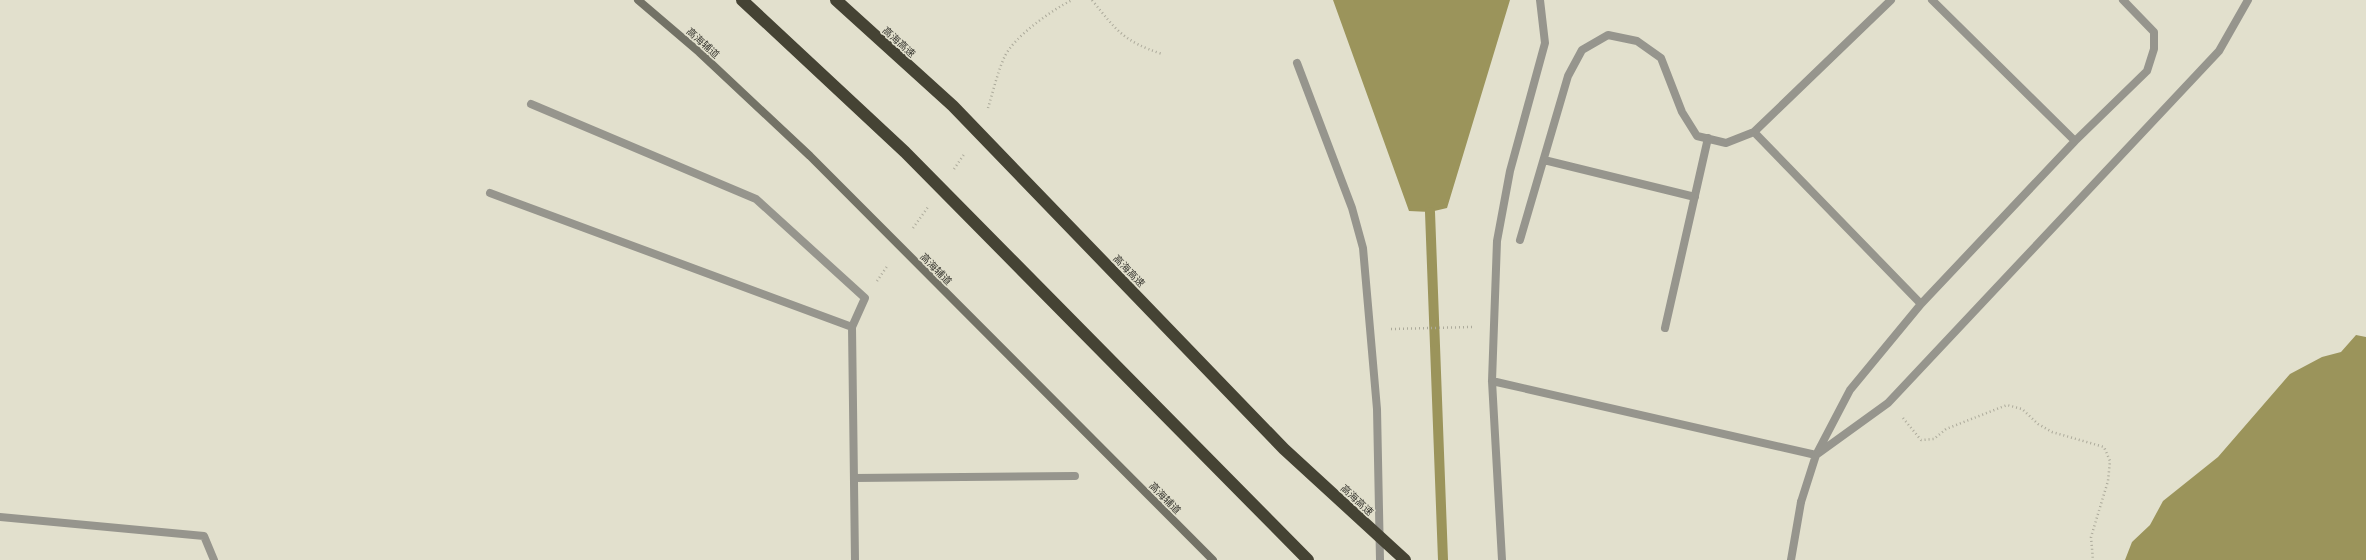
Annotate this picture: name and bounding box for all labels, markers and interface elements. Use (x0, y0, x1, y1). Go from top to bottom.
street label: 高海高速 (880, 24, 918, 60)
street label: 高海辅道 (684, 25, 722, 61)
street label: 高海辅道 (917, 250, 955, 288)
street label: 高海高速 (1110, 252, 1148, 290)
street label: 高海辅道 (1146, 479, 1184, 517)
street label: 高海高速 (1338, 482, 1376, 518)

